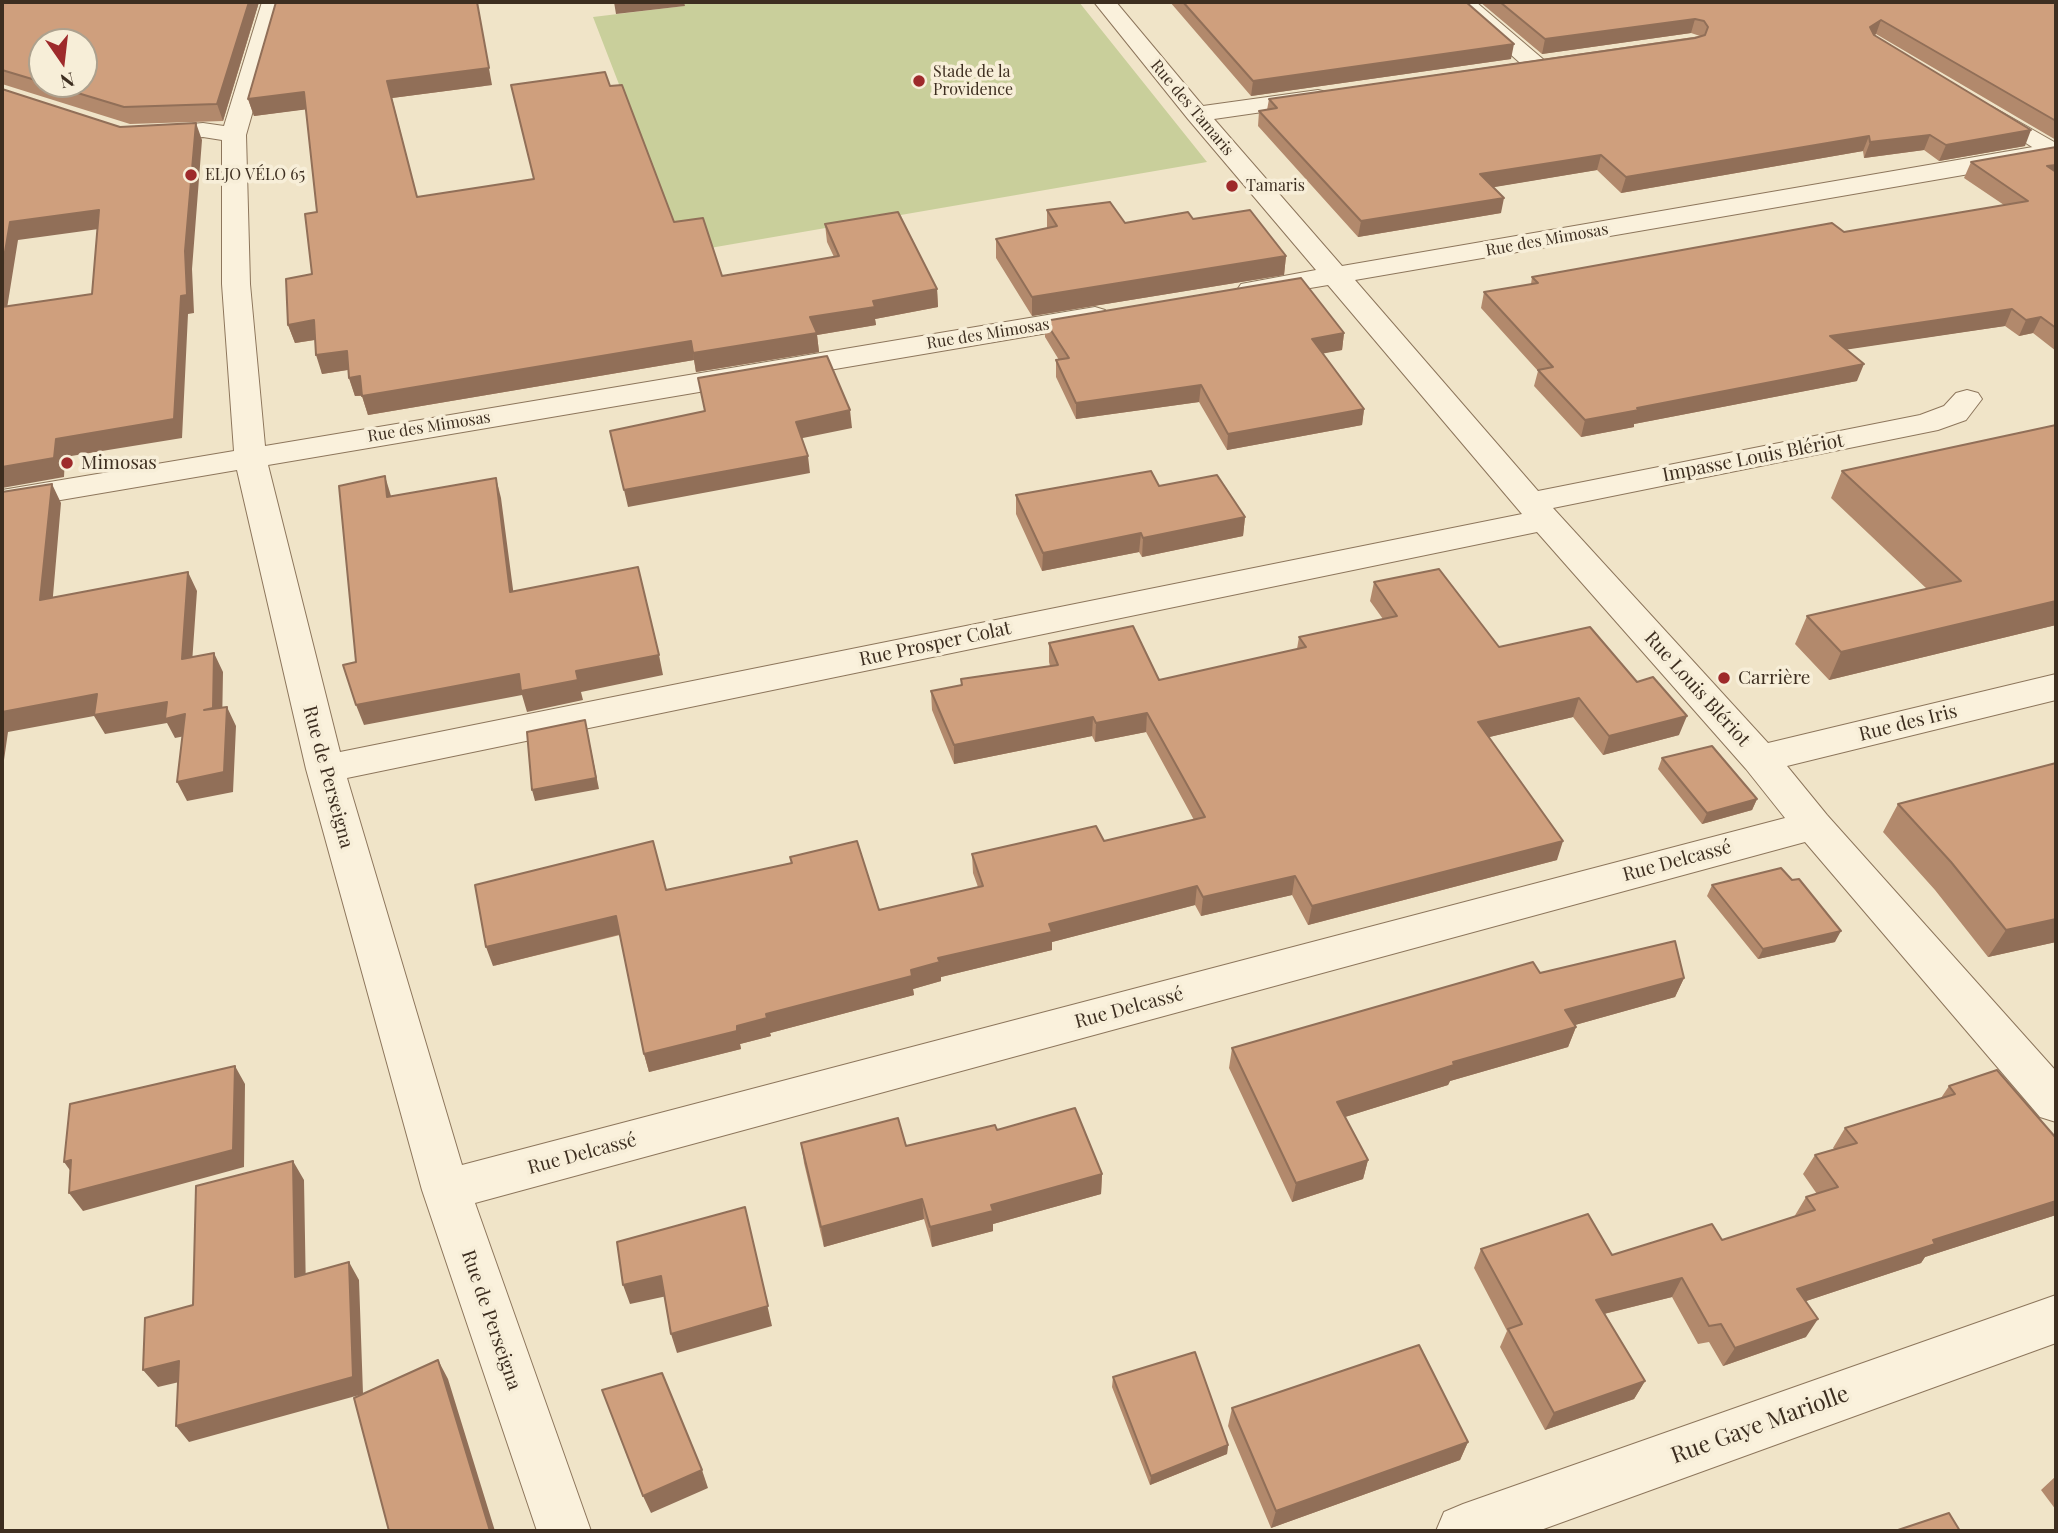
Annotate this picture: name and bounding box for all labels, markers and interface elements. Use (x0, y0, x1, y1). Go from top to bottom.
north arrow (28, 28, 98, 98)
street label: Rue des Tamaris (1146, 56, 1238, 160)
place label: Stade de la Providence (933, 62, 1013, 100)
text: N (58, 67, 77, 96)
marker: Stade de la Providence (911, 73, 927, 89)
place label: ELJO VÉLO 65 (205, 165, 305, 185)
marker: ELJO VÉLO 65 (183, 167, 199, 183)
place label: Tamaris (1246, 176, 1305, 196)
marker: Tamaris (1224, 178, 1240, 194)
street label: Rue des Mimosas (1484, 220, 1610, 260)
street label: Rue des Mimosas (925, 315, 1051, 353)
street label: Rue des Mimosas (366, 408, 492, 446)
street label: Impasse Louis Blériot (1660, 429, 1846, 487)
place label: Mimosas (81, 452, 157, 474)
marker: Mimosas (59, 455, 75, 471)
street label: Rue Prosper Colat (857, 617, 1013, 671)
street label: Rue Louis Blériot (1639, 627, 1755, 751)
place label: Carrière (1738, 667, 1810, 689)
marker: Carrière (1716, 670, 1732, 686)
street label: Rue des Iris (1856, 700, 1960, 746)
street label: Rue de Perseigna (298, 703, 358, 851)
street label: Rue Delcassé (1620, 836, 1734, 886)
street label: Rue Delcassé (1072, 983, 1186, 1033)
street label: Rue Delcassé (525, 1129, 639, 1179)
street label: Rue de Perseigna (456, 1247, 526, 1393)
street label: Rue Gaye Mariolle (1667, 1380, 1853, 1470)

